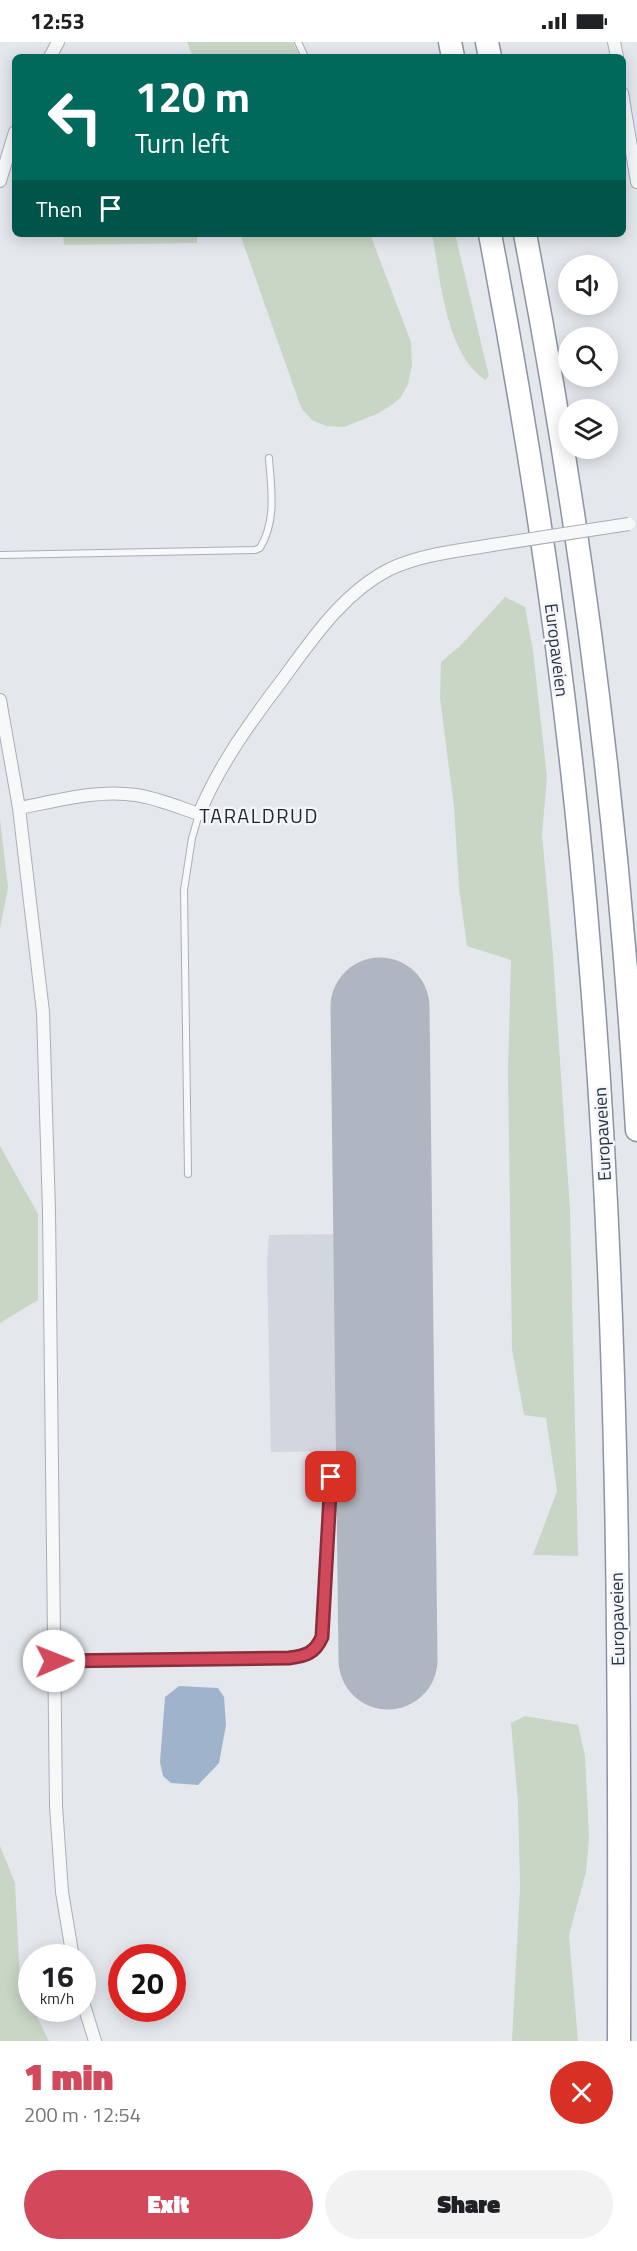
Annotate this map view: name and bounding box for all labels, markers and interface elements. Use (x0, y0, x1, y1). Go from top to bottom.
text: 12:53 (30, 4, 85, 38)
text: 120 m (135, 64, 250, 128)
icon: left (36, 78, 114, 156)
text: Turn left (135, 122, 229, 163)
text: Then (36, 192, 82, 226)
icon: arrive (94, 192, 127, 225)
map controls (558, 255, 618, 459)
button: sound (558, 255, 618, 315)
button: search (558, 327, 618, 387)
button: layers (558, 399, 618, 459)
street label: Europaveien (538, 602, 576, 698)
district label: TARALDRUD (199, 800, 319, 831)
street label: Europaveien (586, 1087, 618, 1181)
pin (305, 1451, 356, 1502)
icon: arrive (314, 1460, 347, 1493)
street label: Europaveien (603, 1572, 631, 1666)
position arrow (22, 1629, 86, 1693)
speed limit sign: 20 (108, 1944, 186, 2022)
text: 16 (40, 1953, 74, 1999)
text: km/h (40, 1987, 74, 2010)
text: 1 min (24, 2049, 113, 2104)
button: close (550, 2061, 613, 2124)
text: 200 m · 12:54 (24, 2099, 141, 2130)
button: Exit (24, 2170, 313, 2239)
button: Share (325, 2170, 613, 2239)

